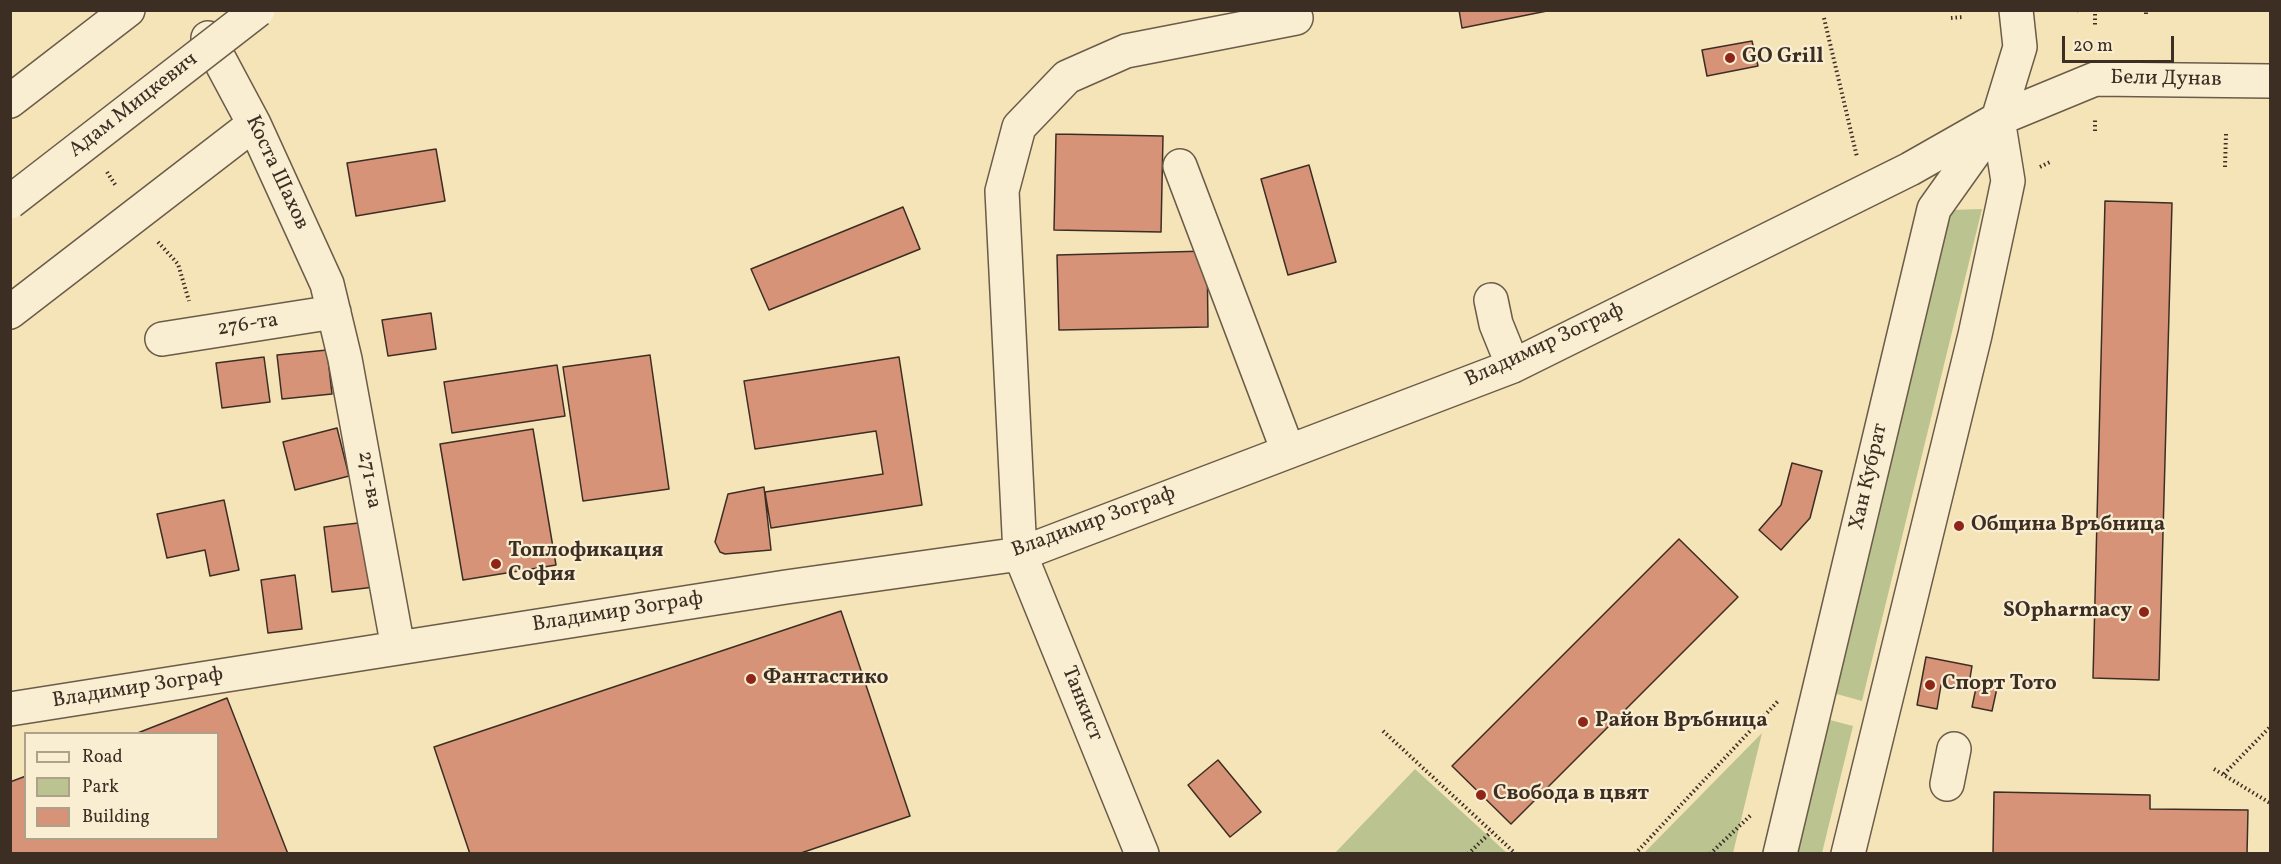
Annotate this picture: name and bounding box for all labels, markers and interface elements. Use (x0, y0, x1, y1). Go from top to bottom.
scale bar (2065, 24, 2178, 62)
text: 20 m (2073, 34, 2113, 59)
place label: GO Grill (1742, 45, 1824, 71)
street label: Адам Мицкевич (65, 48, 203, 164)
marker: GO Grill (1723, 51, 1737, 65)
street label: Бели Дунав (2110, 66, 2222, 94)
street label: Коста Шахов (239, 112, 313, 234)
street label: Владимир Зограф (1461, 298, 1629, 394)
street label: 276-та (216, 309, 280, 343)
street label: Хан Кубрат (1845, 421, 1895, 533)
street label: 271-ва (351, 449, 385, 511)
street label: Владимир Зограф (1009, 482, 1179, 564)
place label: Община Връбница (1971, 513, 2165, 539)
marker: Община Връбница (1952, 519, 1966, 533)
place label: Топлофикация София (508, 539, 663, 589)
marker: Топлофикация София (489, 557, 503, 571)
street label: Владимир Зограф (531, 587, 705, 639)
place label: SOpharmacy (2003, 599, 2132, 625)
marker: SOpharmacy (2137, 605, 2151, 619)
street label: Владимир Зограф (51, 663, 225, 715)
street label: Танкист (1055, 663, 1107, 745)
place label: Фантастико (763, 666, 888, 692)
marker: Фантастико (744, 672, 758, 686)
place label: Спорт Тото (1942, 672, 2057, 698)
marker: Спорт Тото (1923, 678, 1937, 692)
place label: Район Връбница (1595, 709, 1768, 735)
marker: Район Връбница (1576, 715, 1590, 729)
legend (24, 732, 219, 840)
text: Road (82, 745, 123, 770)
text: Park (82, 775, 119, 800)
place label: Свобода в цвят (1493, 782, 1649, 808)
marker: Свобода в цвят (1474, 788, 1488, 802)
text: Building (82, 805, 150, 830)

